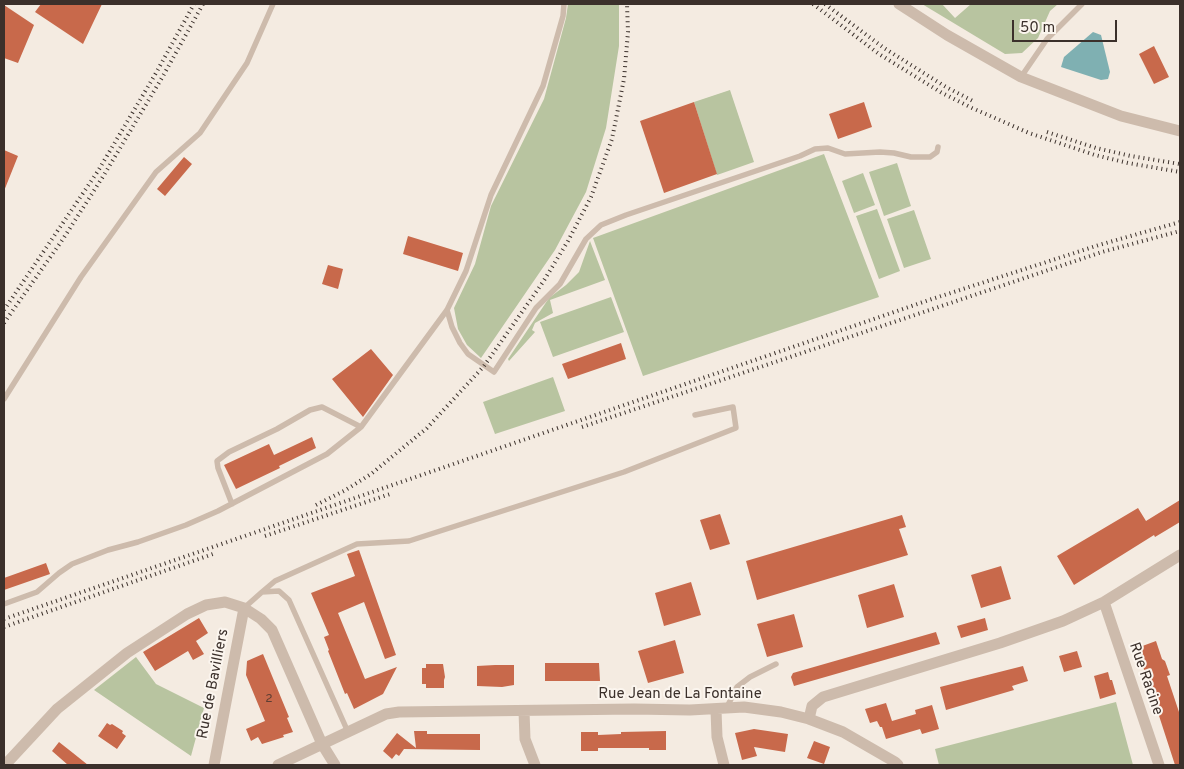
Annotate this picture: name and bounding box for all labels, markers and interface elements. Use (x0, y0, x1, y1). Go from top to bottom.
scale bar (1014, 10, 1119, 42)
text: 50 m (1020, 19, 1055, 38)
street label: Rue de Bavilliers (195, 627, 233, 741)
street label: Rue Racine (1124, 640, 1166, 718)
street label: Rue Jean de La Fontaine (598, 686, 762, 704)
house number: 2 (265, 693, 273, 707)

